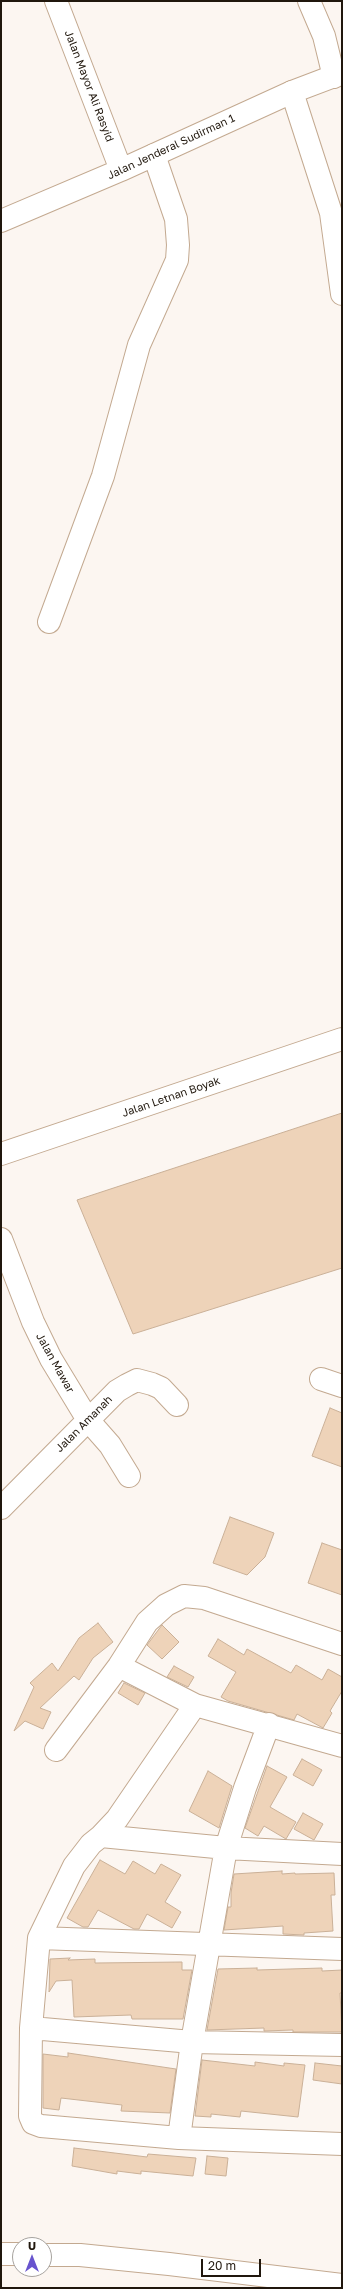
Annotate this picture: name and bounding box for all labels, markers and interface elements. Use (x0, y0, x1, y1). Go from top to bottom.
street label: Jalan Mayor Ali Rasyid (62, 28, 116, 144)
street label: Jalan Jenderal Sudirman 1 (105, 112, 237, 182)
street label: Jalan Letnan Boyak (120, 1074, 222, 1120)
street label: Jalan Mawar (33, 1331, 77, 1395)
street label: Jalan Amanah (53, 1393, 115, 1455)
north arrow (12, 2237, 52, 2277)
text: U (28, 2239, 36, 2252)
scale bar (203, 2251, 263, 2277)
text: 20 m (208, 2258, 236, 2273)

